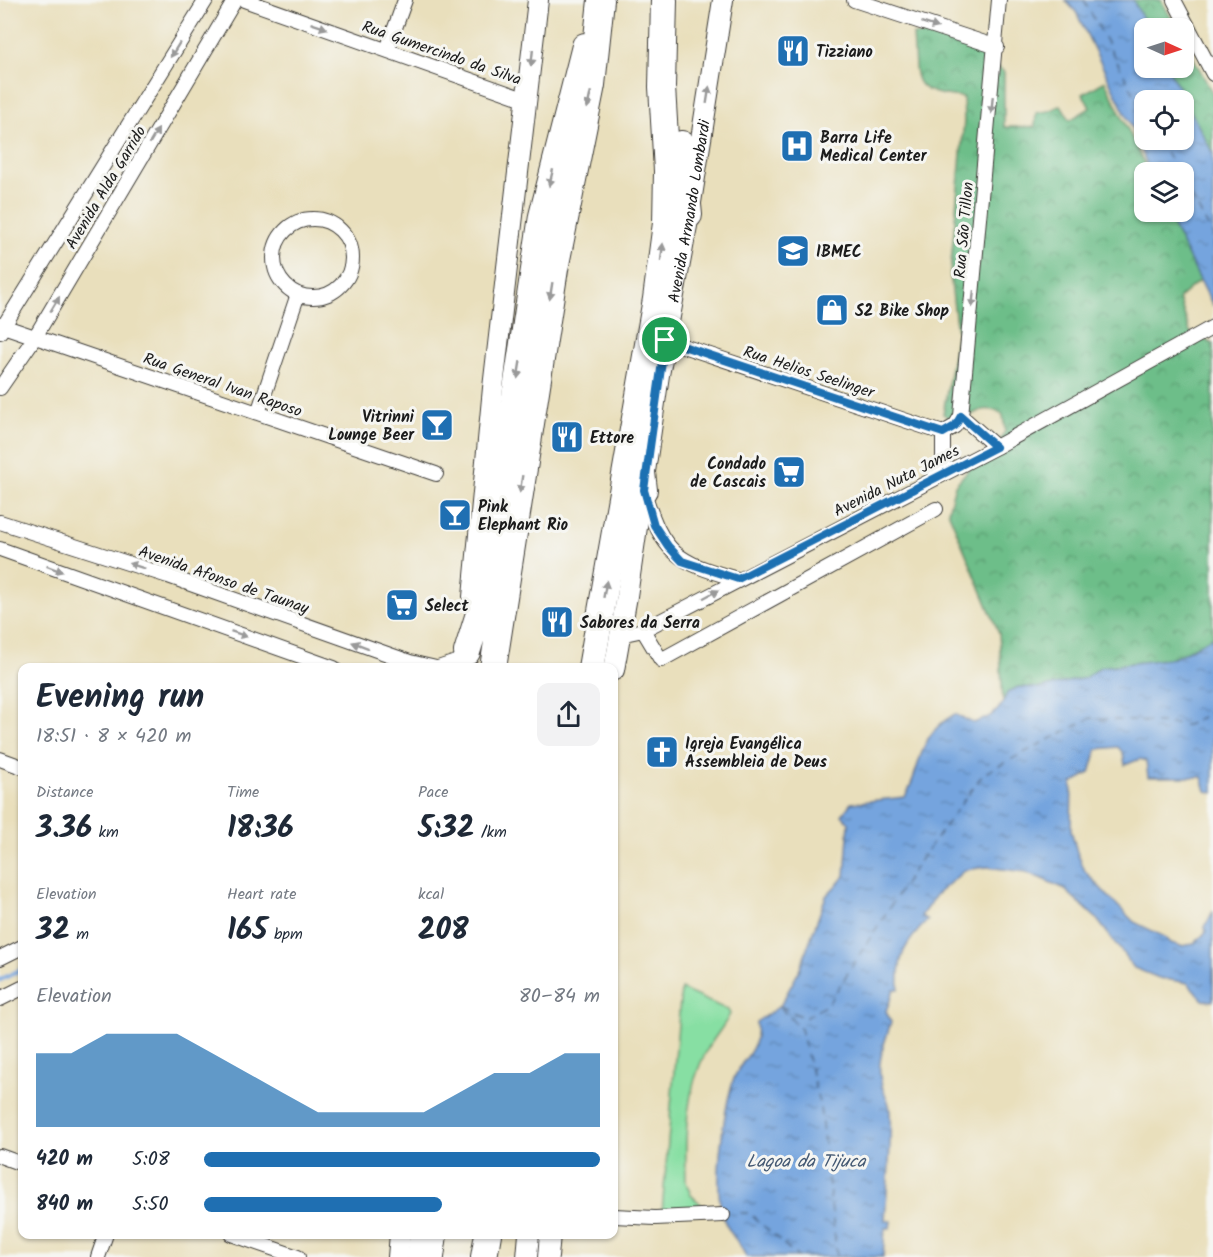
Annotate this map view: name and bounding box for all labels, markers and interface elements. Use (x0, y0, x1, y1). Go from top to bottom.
street label: Rua Gumercindo da Silva (358, 14, 525, 92)
north arrow (1134, 18, 1194, 78)
map controls (1134, 18, 1194, 222)
one-way arrow (921, 21, 939, 30)
one-way arrow (310, 22, 328, 32)
restaurant icon: Tizziano (775, 33, 811, 69)
place label: Tizziano (816, 40, 873, 65)
one-way arrow (170, 42, 181, 58)
one-way arrow (527, 49, 536, 68)
one-way arrow (703, 85, 712, 104)
one-way arrow (584, 90, 593, 109)
button: locate (1134, 90, 1194, 150)
one-way arrow (987, 96, 996, 115)
street label: Avenida Armando Lombardi (662, 117, 718, 305)
street label: Avenida Alda Garrido (59, 121, 153, 254)
place label: Barra Life Medical Center (820, 126, 928, 169)
one-way arrow (149, 128, 160, 144)
hospital icon: Barra Life Medical Center (779, 128, 815, 164)
button: layers (1134, 162, 1194, 222)
one-way arrow (546, 169, 556, 188)
street label: Rua São Tillon (948, 181, 981, 279)
school or university icon: IBMEC (775, 233, 811, 269)
place label: IBMEC (816, 240, 862, 265)
one-way arrow (658, 243, 667, 262)
one-way arrow (547, 282, 556, 301)
one-way arrow (968, 290, 978, 309)
shop icon: S2 Bike Shop (814, 292, 850, 328)
one-way arrow (49, 296, 60, 312)
place label: S2 Bike Shop (855, 299, 949, 324)
pin (639, 314, 690, 365)
icon: arrive (648, 323, 681, 356)
street label: Rua Helios Seelinger (740, 339, 879, 406)
street label: Rua General Ivan Raposo (140, 346, 305, 424)
one-way arrow (514, 361, 523, 380)
place label: Vitrinni Lounge Beer (328, 405, 415, 448)
bar icon: Vitrinni Lounge Beer (419, 407, 455, 443)
restaurant icon: Ettore (549, 419, 585, 455)
place label: Ettore (590, 426, 634, 451)
street label: Avenida Nuta James (829, 439, 964, 524)
place label: Condado de Cascais (690, 452, 767, 495)
supermarket icon: Condado de Cascais (771, 454, 807, 490)
one-way arrow (516, 474, 525, 493)
place label: Pink Elephant Rio (478, 495, 568, 538)
bar icon: Pink Elephant Rio (437, 497, 473, 533)
street label: Avenida Afonso de Taunay (135, 539, 313, 622)
one-way arrow (128, 561, 146, 570)
one-way arrow (46, 564, 64, 574)
one-way arrow (601, 580, 610, 599)
supermarket icon: Select (384, 587, 420, 623)
one-way arrow (703, 589, 720, 599)
place label: Select (425, 594, 470, 619)
restaurant icon: Sabores da Serra (539, 604, 575, 640)
place label: Sabores da Serra (580, 611, 700, 636)
one-way arrow (230, 629, 248, 639)
one-way arrow (351, 639, 369, 649)
text: Evening run (36, 672, 204, 725)
button: share (537, 683, 600, 746)
text: 18:51 · 8 × 420 m (36, 721, 191, 753)
place label: Igreja Evangélica Assembleia de Deus (685, 732, 827, 775)
church icon: Igreja Evangélica Assembleia de Deus (644, 734, 680, 770)
text: Distance (36, 780, 94, 805)
text: Time (227, 780, 259, 805)
text: Pace (418, 780, 449, 805)
text: 3.36 (36, 805, 92, 853)
text: 18:36 (227, 805, 294, 853)
text: 5:32 (418, 805, 474, 853)
text: km (92, 820, 119, 845)
text: /km (474, 820, 507, 845)
text: Elevation (36, 882, 97, 907)
text: Heart rate (227, 882, 297, 907)
text: kcal (418, 882, 444, 907)
text: 32 (36, 907, 70, 955)
text: 165 (227, 907, 268, 955)
text: 208 (418, 907, 469, 955)
text: m (70, 922, 89, 947)
text: bpm (268, 922, 303, 947)
text: Elevation (36, 981, 112, 1013)
text: 80–84 m (519, 981, 600, 1013)
text: 420 m (36, 1144, 93, 1176)
text: 5:08 (132, 1144, 170, 1176)
water label: Lagoa da Tijuca (747, 1148, 867, 1177)
text: 840 m (36, 1189, 93, 1221)
text: 5:50 (132, 1189, 168, 1221)

